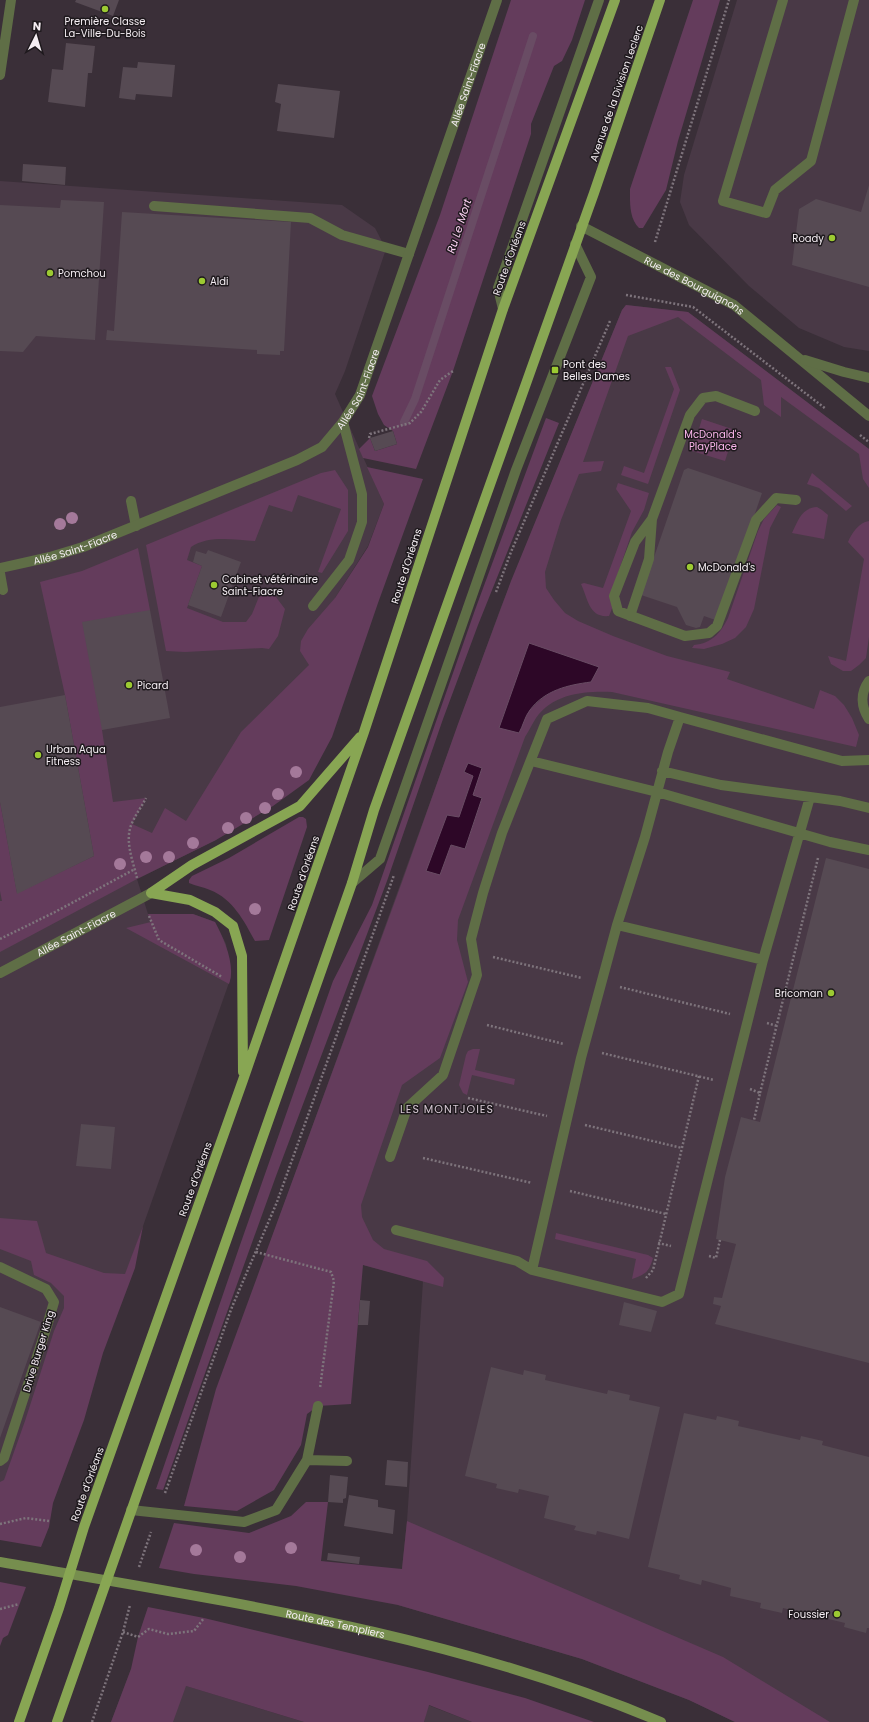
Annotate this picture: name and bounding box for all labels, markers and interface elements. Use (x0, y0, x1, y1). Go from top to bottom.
marker: Première Classe La-Ville-Du-Bois (100, 4, 110, 14)
place label: Première Classe La-Ville-Du-Bois (64, 14, 146, 41)
north arrow (16, 16, 56, 56)
text: N (32, 18, 42, 34)
street label: Avenue de la Division Leclerc (586, 23, 647, 163)
street label: Allée Saint-Fiacre (447, 41, 490, 129)
water label: Ru Le Mort (443, 196, 476, 255)
street label: Route d'Orléans (489, 219, 530, 298)
place label: Roady (792, 231, 824, 246)
marker: Roady (827, 233, 837, 243)
street label: Rue des Bourguignons (641, 253, 747, 319)
place label: Pomchou (58, 266, 106, 281)
marker: Pomchou (45, 268, 55, 278)
place label: Aldi (210, 274, 228, 289)
marker: Aldi (197, 276, 207, 286)
street label: Allée Saint-Fiacre (333, 347, 383, 433)
place label: Pont des Belles Dames (563, 357, 630, 384)
marker: Pont des Belles Dames (550, 365, 560, 375)
park label: McDonald's PlayPlace (684, 427, 742, 454)
street label: Allée Saint-Fiacre (32, 527, 120, 568)
street label: Route d'Orléans (387, 527, 426, 606)
place label: McDonald's (698, 560, 755, 575)
marker: McDonald's (685, 562, 695, 572)
place label: Cabinet vétérinaire Saint-Fiacre (222, 572, 318, 599)
marker: Cabinet vétérinaire Saint-Fiacre (209, 580, 219, 590)
place label: Picard (137, 678, 169, 693)
marker: Picard (124, 680, 134, 690)
place label: Urban Aqua Fitness (46, 742, 106, 769)
marker: Urban Aqua Fitness (33, 750, 43, 760)
street label: Route d'Orléans (284, 834, 323, 913)
street label: Allée Saint-Fiacre (34, 906, 119, 960)
place label: Bricoman (775, 986, 823, 1001)
marker: Bricoman (826, 988, 836, 998)
district label: LES MONTJOIES (400, 1101, 494, 1117)
street label: Route d'Orléans (175, 1140, 216, 1219)
street label: Drive Burger King (19, 1308, 58, 1394)
street label: Route d'Orléans (67, 1445, 108, 1524)
street label: Route des Templiers (284, 1606, 386, 1642)
place label: Foussier (788, 1607, 829, 1622)
marker: Foussier (832, 1609, 842, 1619)

